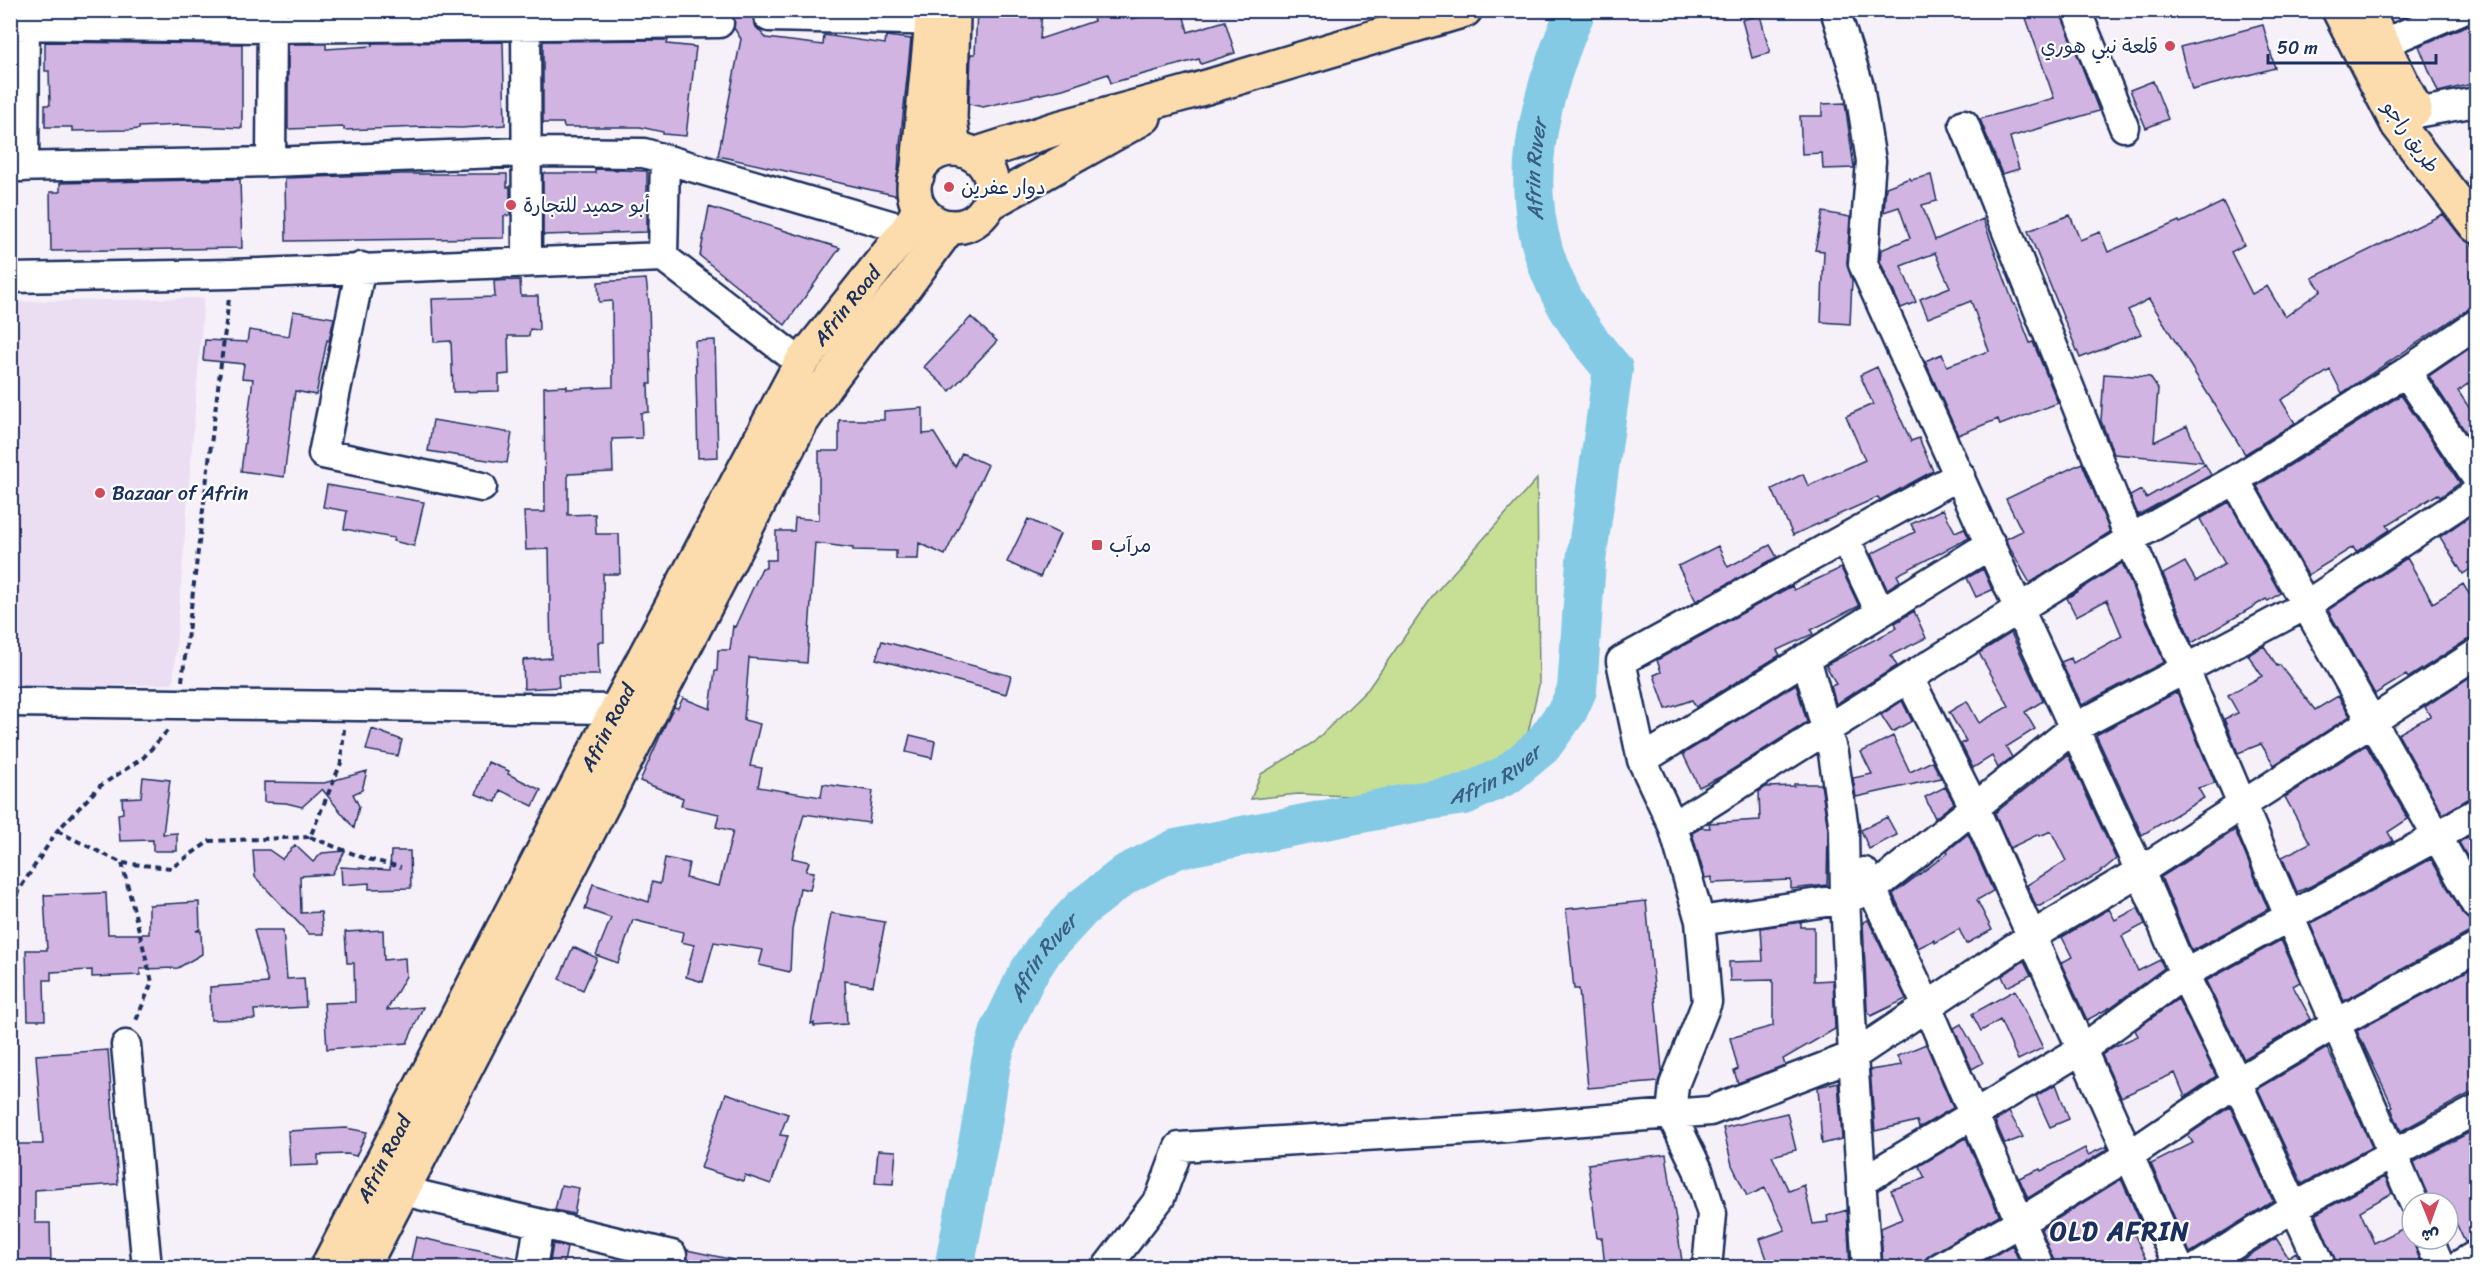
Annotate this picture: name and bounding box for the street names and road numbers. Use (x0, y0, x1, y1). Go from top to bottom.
street label: طريق راجو (2372, 92, 2449, 181)
street label: Afrin Road (803, 257, 891, 354)
street label: Afrin Road (570, 676, 646, 778)
street label: Afrin Road (346, 1107, 422, 1210)

